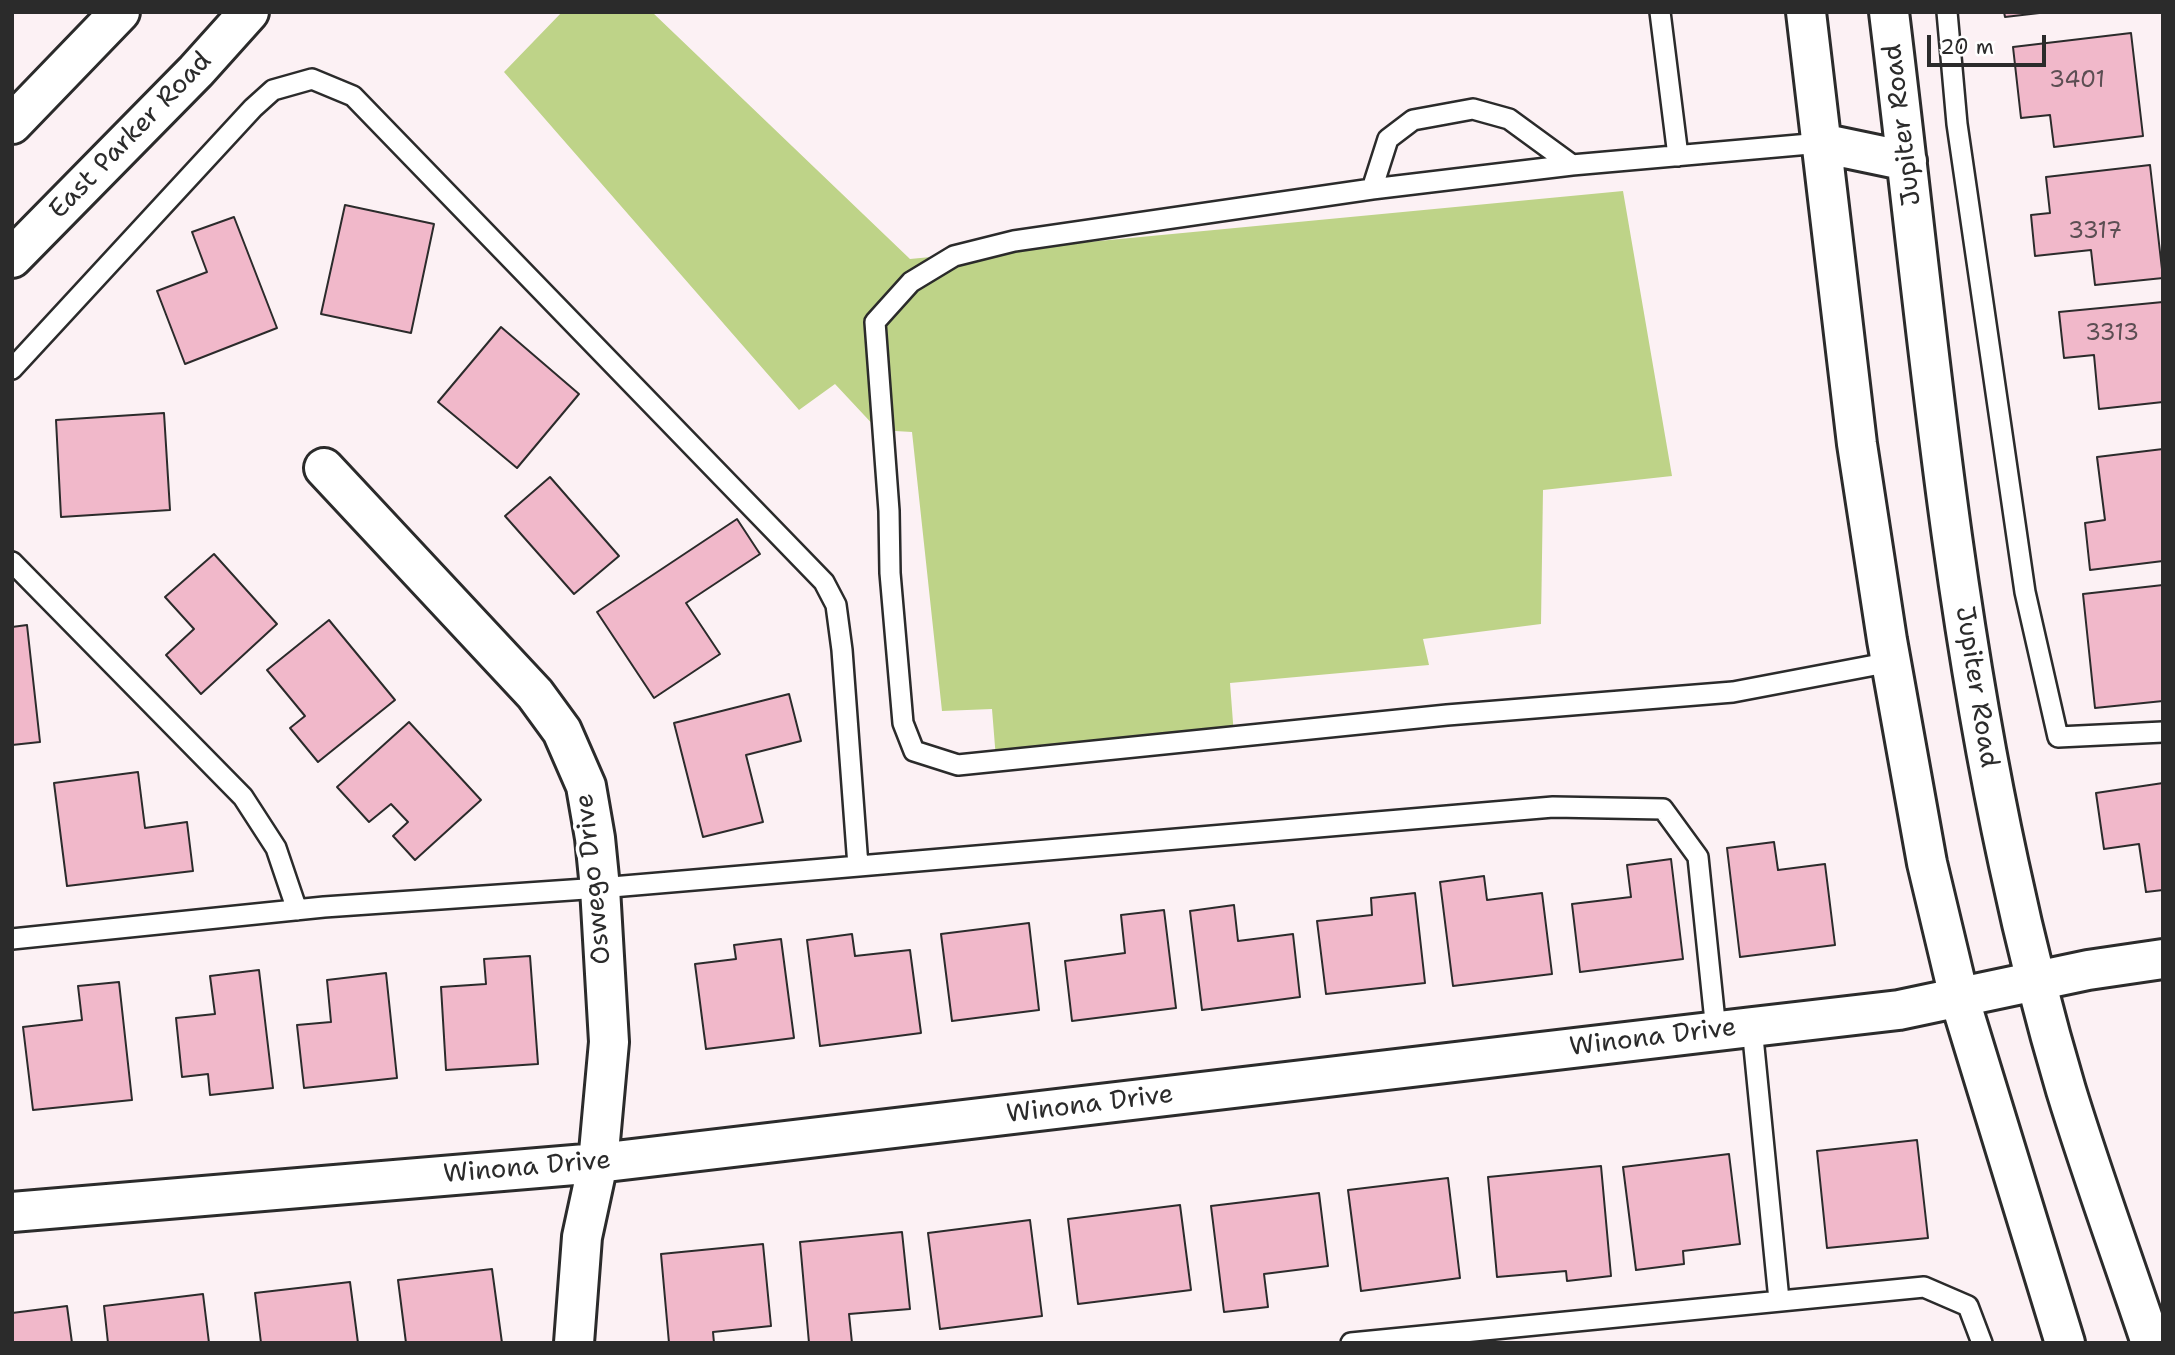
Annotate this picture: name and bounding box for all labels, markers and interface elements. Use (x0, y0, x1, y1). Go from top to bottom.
scale bar (1930, 21, 2049, 65)
text: 20 m (1940, 33, 1994, 61)
street label: Jupiter Road (1878, 42, 1928, 208)
street label: East Parker Road (43, 46, 219, 226)
house number: 3401 (2049, 67, 2105, 95)
house number: 3317 (2068, 218, 2122, 246)
house number: 3313 (2085, 320, 2139, 348)
street label: Jupiter Road (1948, 604, 2004, 770)
street label: Oswego Drive (570, 792, 618, 966)
street label: Winona Drive (1568, 1012, 1738, 1064)
street label: Winona Drive (1005, 1079, 1175, 1131)
street label: Winona Drive (442, 1145, 612, 1191)

